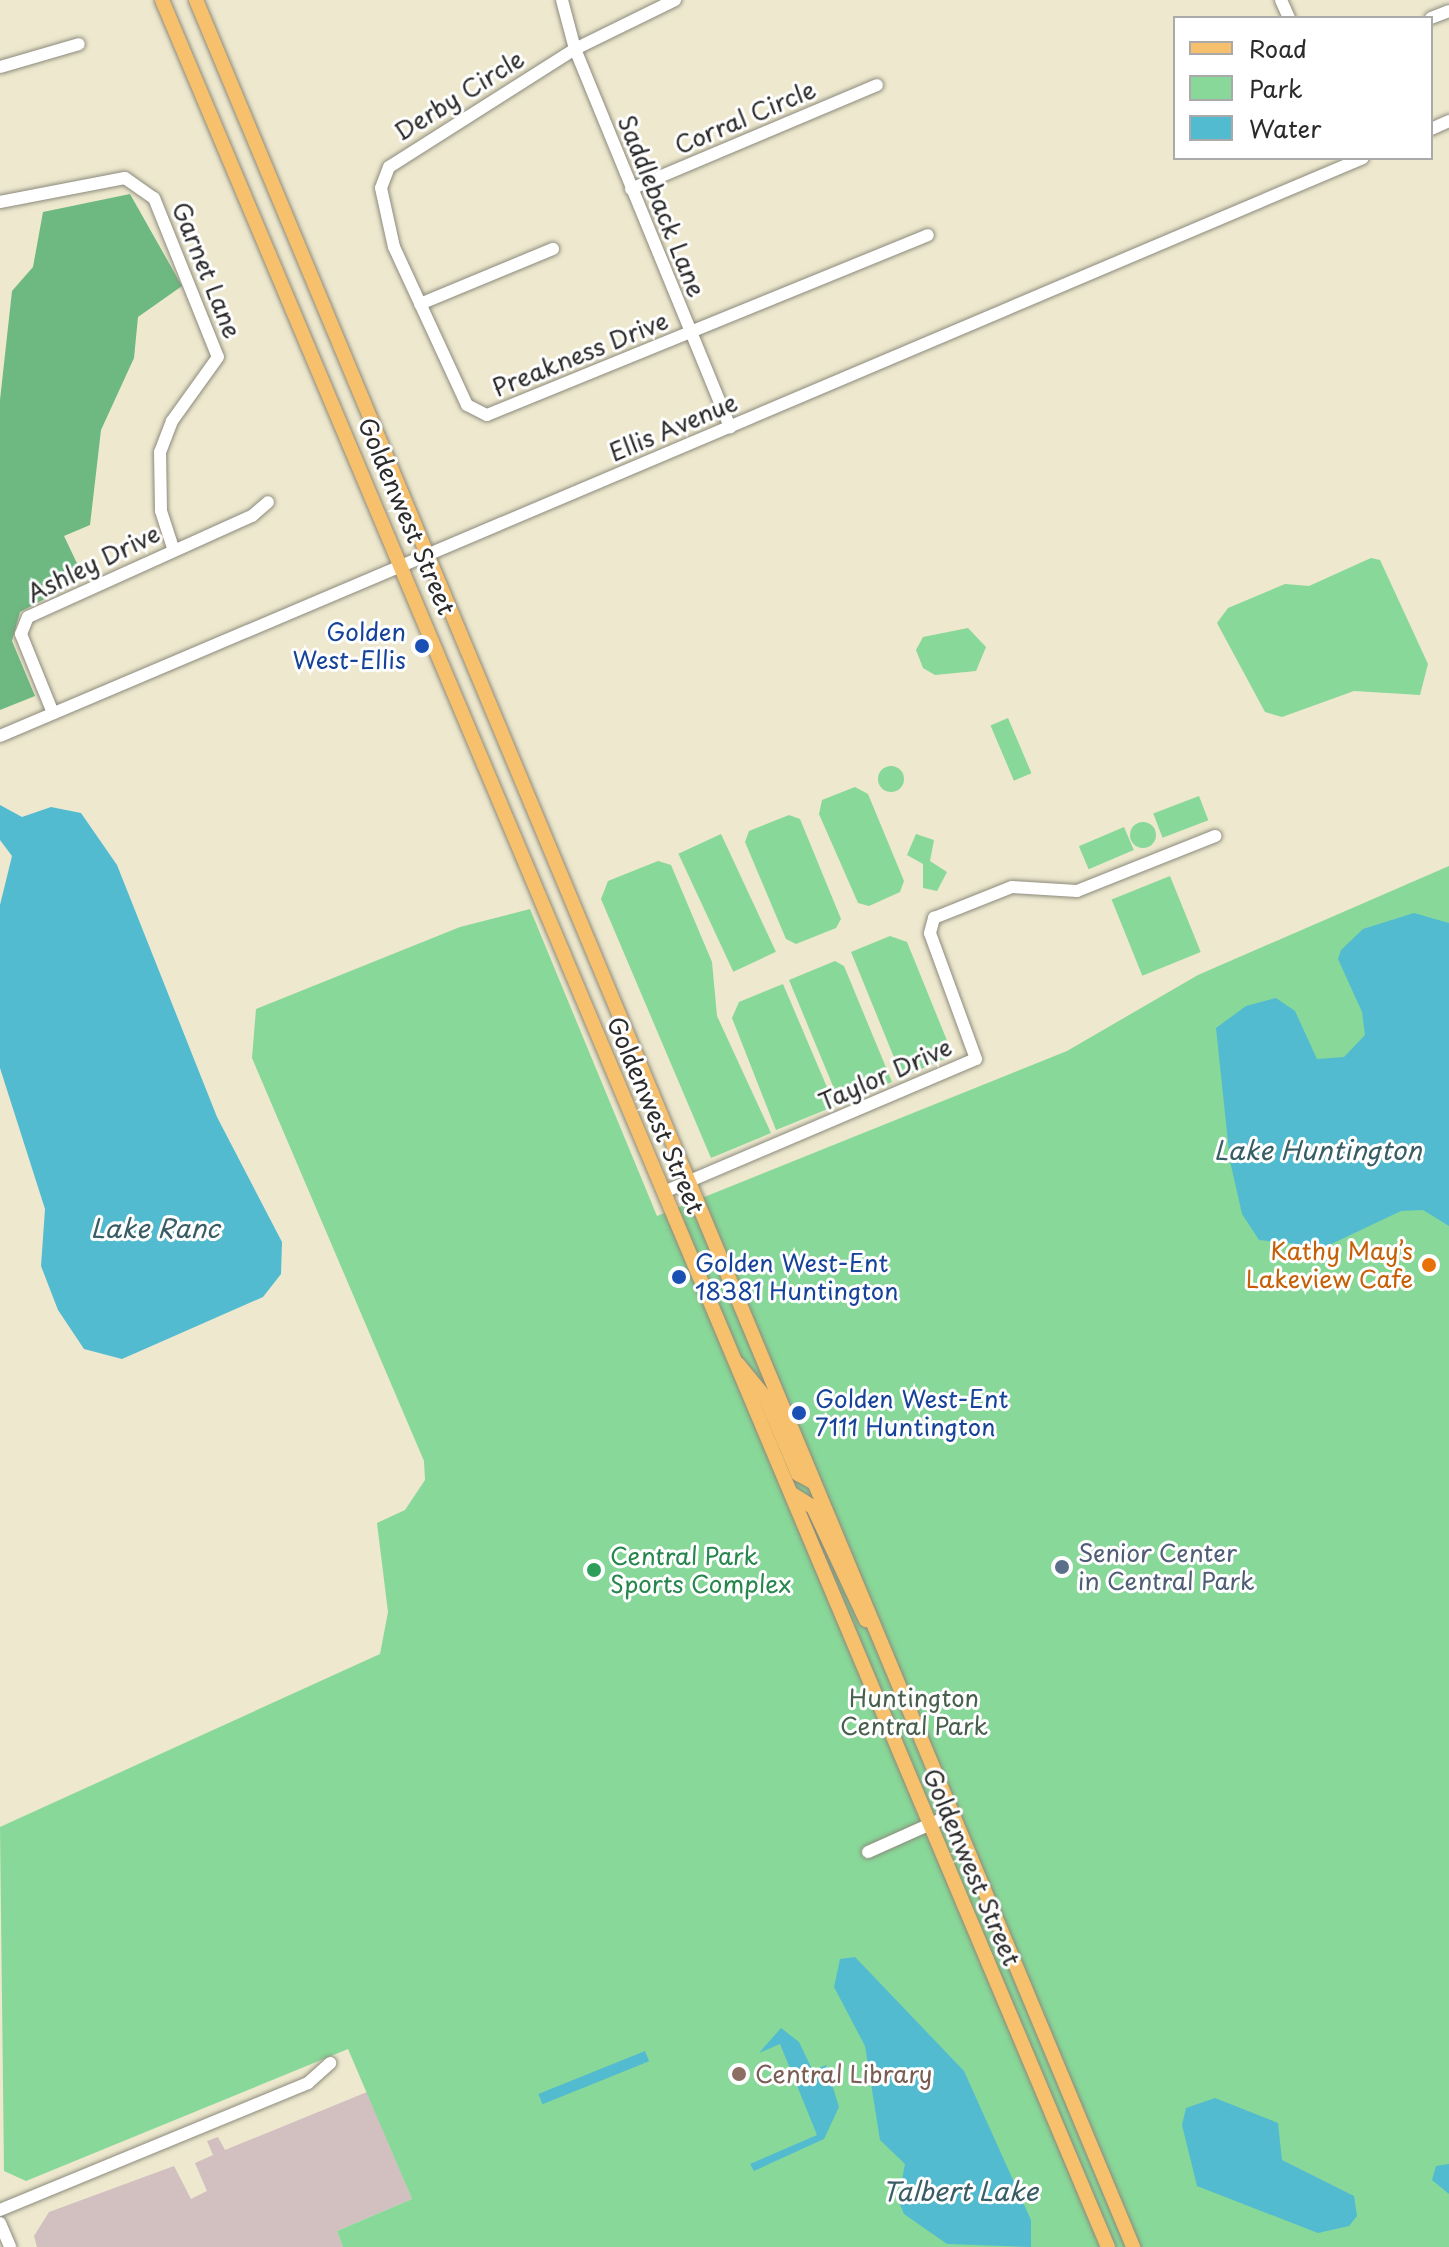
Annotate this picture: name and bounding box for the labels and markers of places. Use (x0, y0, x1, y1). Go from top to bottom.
place label: Golden West-Ellis (293, 618, 406, 674)
marker: Golden West-Ellis (413, 637, 431, 655)
place label: Kathy May’s Lakeview Cafe (1246, 1237, 1413, 1293)
place label: Golden West-Ent 18381 Huntington (695, 1249, 898, 1305)
marker: Kathy May’s Lakeview Cafe (1420, 1256, 1438, 1274)
marker: Golden West-Ent 18381 Huntington (670, 1268, 688, 1286)
place label: Golden West-Ent 7111 Huntington (815, 1385, 1009, 1441)
marker: Golden West-Ent 7111 Huntington (790, 1404, 808, 1422)
place label: Senior Center in Central Park (1078, 1539, 1255, 1595)
place label: Central Park Sports Complex (610, 1542, 792, 1598)
marker: Senior Center in Central Park (1053, 1558, 1071, 1576)
marker: Central Park Sports Complex (585, 1561, 603, 1579)
place label: Central Library (755, 2060, 933, 2088)
marker: Central Library (730, 2065, 748, 2083)

